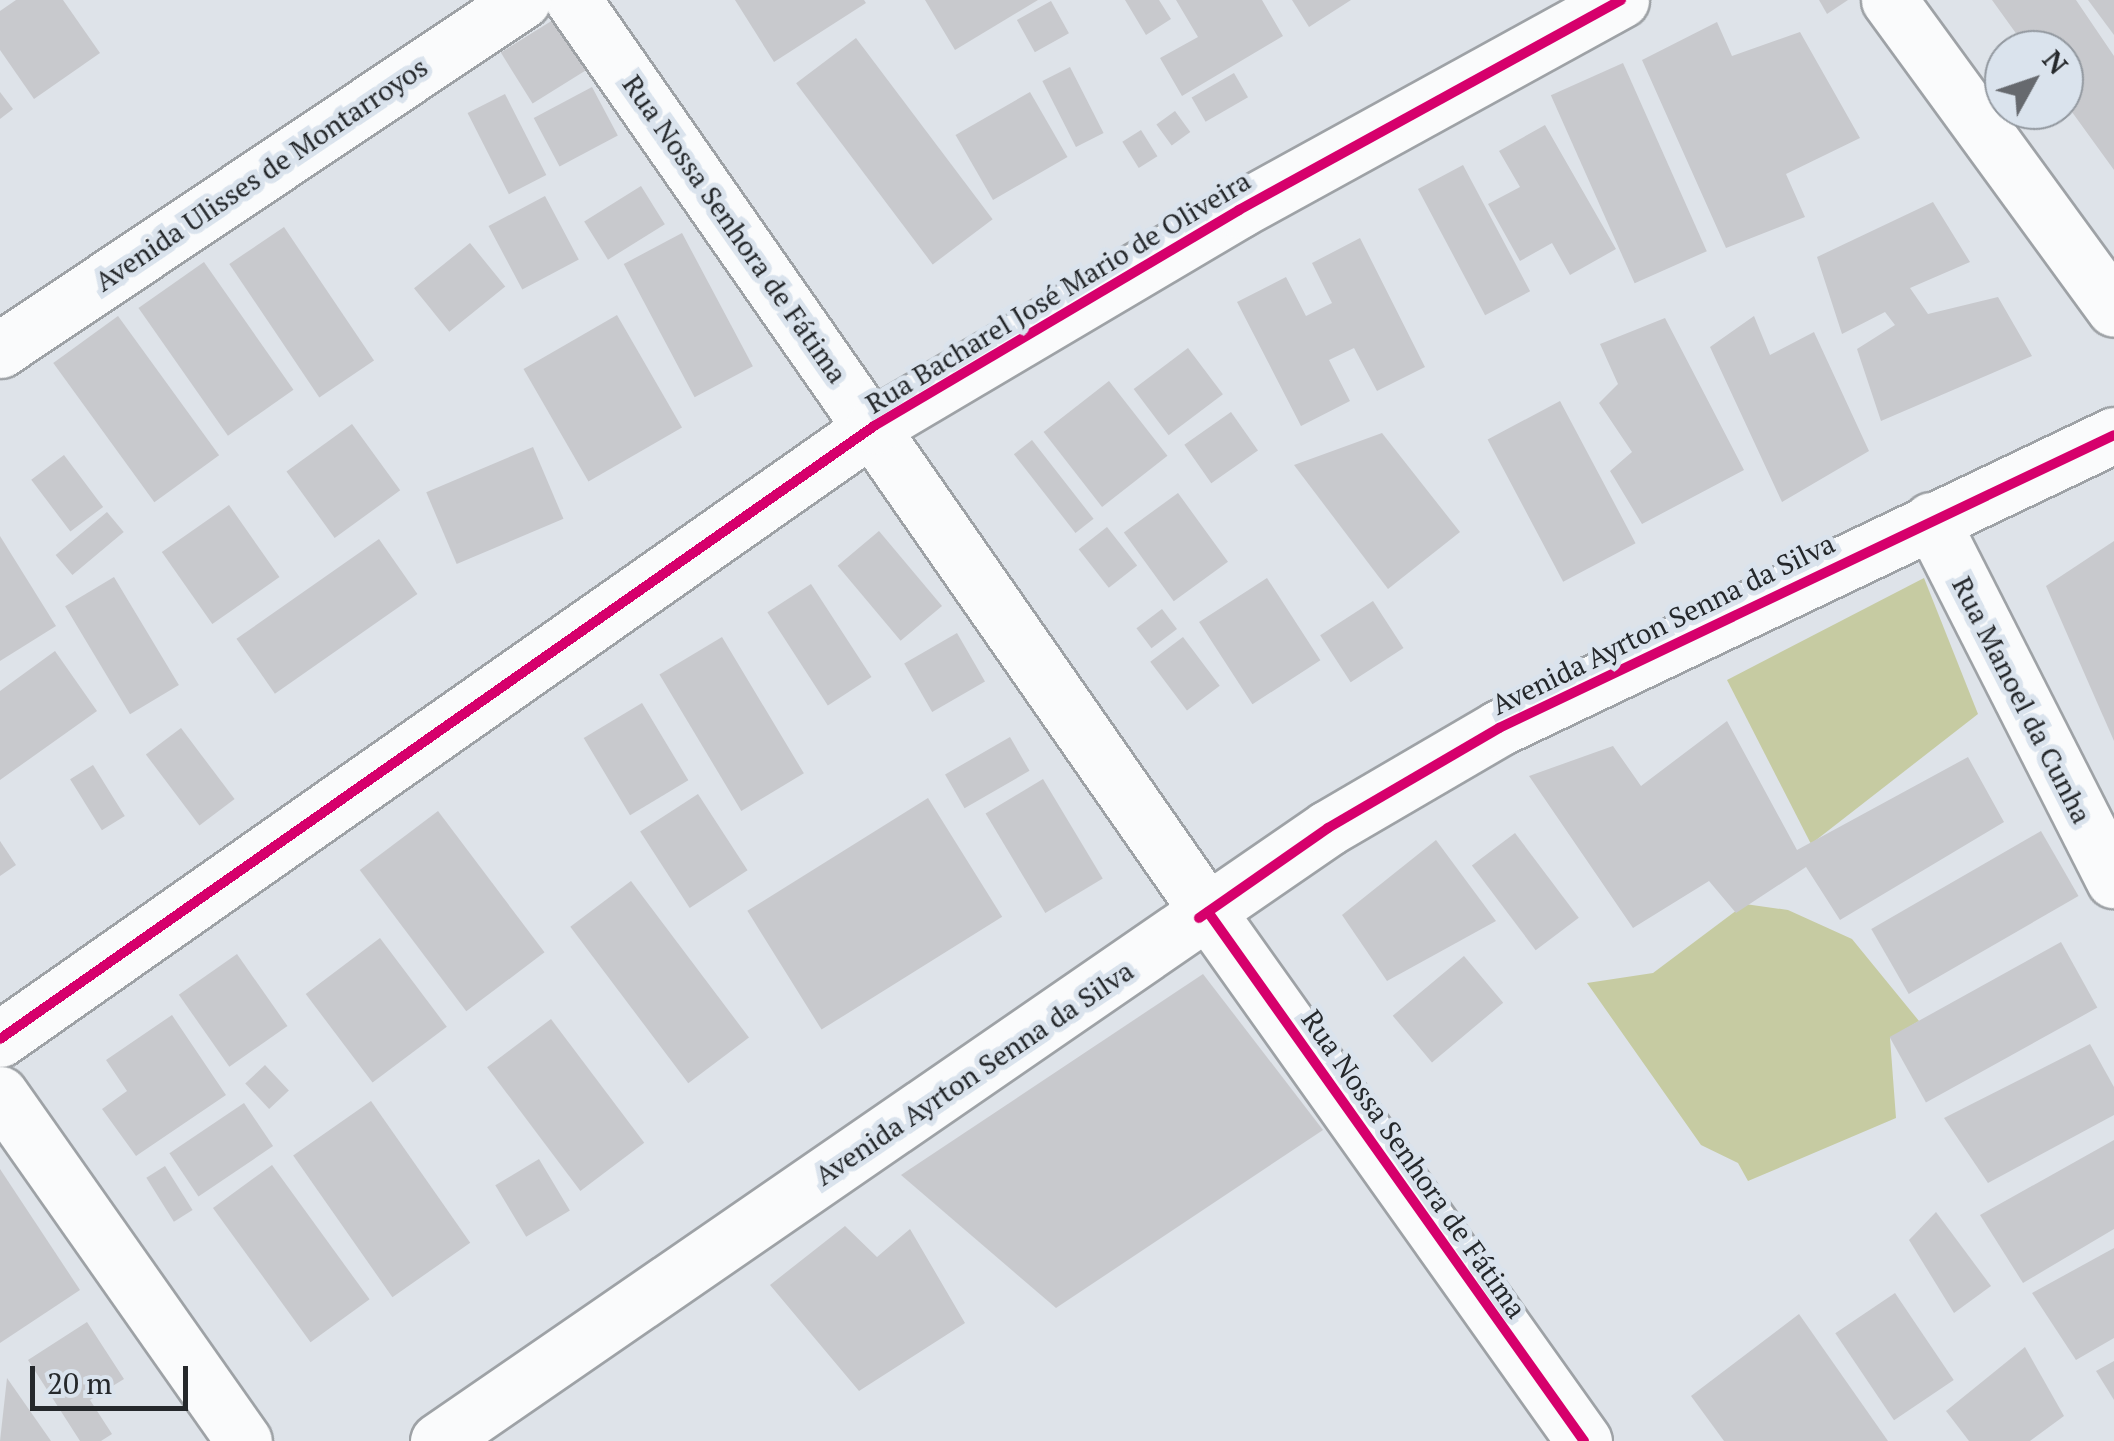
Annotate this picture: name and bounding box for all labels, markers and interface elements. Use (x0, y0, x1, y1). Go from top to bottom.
north arrow (1984, 30, 2084, 130)
text: N (2035, 42, 2077, 82)
street label: Avenida Ulisses de Montarroyos (88, 50, 434, 298)
street label: Rua Nossa Senhora de Fátima (616, 69, 854, 389)
street label: Rua Bacharel José Mario de Oliveira (860, 164, 1256, 420)
street label: Avenida Ayrton Senna da Silva (1486, 526, 1840, 722)
street label: Rua Manoel da Cunha (1945, 571, 2099, 829)
street label: Avenida Ayrton Senna da Silva (808, 953, 1140, 1193)
street label: Rua Nossa Senhora de Fátima (1295, 1004, 1533, 1324)
scale bar (35, 1346, 192, 1408)
text: 20 m (47, 1363, 112, 1403)

